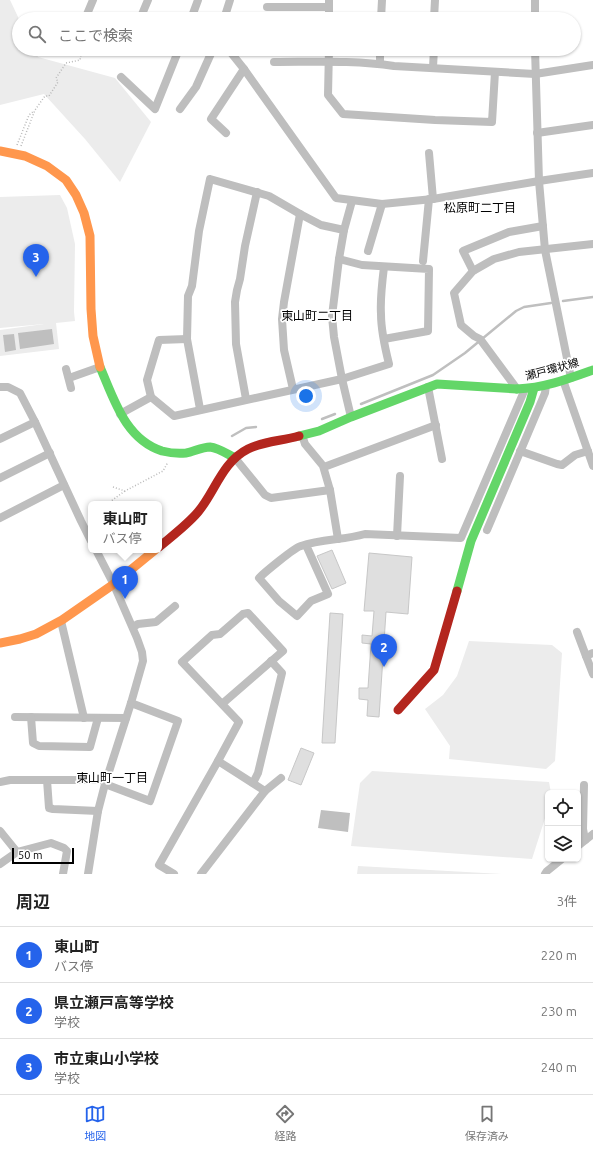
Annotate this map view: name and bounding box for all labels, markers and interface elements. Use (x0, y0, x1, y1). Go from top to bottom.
search box (12, 12, 581, 56)
icon: search (26, 23, 48, 45)
text: ここで検索 (58, 27, 133, 44)
district label: 松原町二丁目 (444, 201, 516, 214)
pin: 3 (23, 244, 49, 277)
district label: 東山町二丁目 (281, 309, 353, 322)
street label: 瀬戸環状線 (524, 356, 580, 382)
your location (296, 386, 316, 406)
popup (88, 501, 162, 553)
text: 東山町 (102, 510, 148, 527)
text: バス停 (102, 531, 142, 545)
pin: 1 (112, 566, 138, 599)
pin: 2 (371, 634, 397, 667)
district label: 東山町一丁目 (76, 771, 148, 784)
map controls (545, 790, 581, 862)
button: locate (545, 790, 581, 826)
button: layers (545, 826, 581, 862)
scale bar (12, 846, 74, 865)
text: 50 m (18, 849, 42, 861)
text: 周辺 (16, 892, 50, 911)
text: 3件 (557, 894, 577, 908)
text: 東山町 (54, 938, 99, 955)
text: 1 (25, 948, 33, 962)
text: 220 m (541, 948, 577, 962)
text: バス停 (54, 959, 93, 973)
text: 県立瀬戸高等学校 (54, 994, 174, 1011)
text: 2 (25, 1004, 33, 1018)
text: 230 m (541, 1004, 577, 1018)
text: 学校 (54, 1015, 80, 1029)
text: 市立東山小学校 (54, 1050, 159, 1067)
text: 3 (25, 1060, 33, 1074)
text: 240 m (541, 1060, 577, 1074)
text: 学校 (54, 1071, 80, 1085)
tab: 地図 (84, 1103, 106, 1143)
tab: 経路 (274, 1103, 296, 1143)
tab: 保存済み (465, 1103, 509, 1143)

